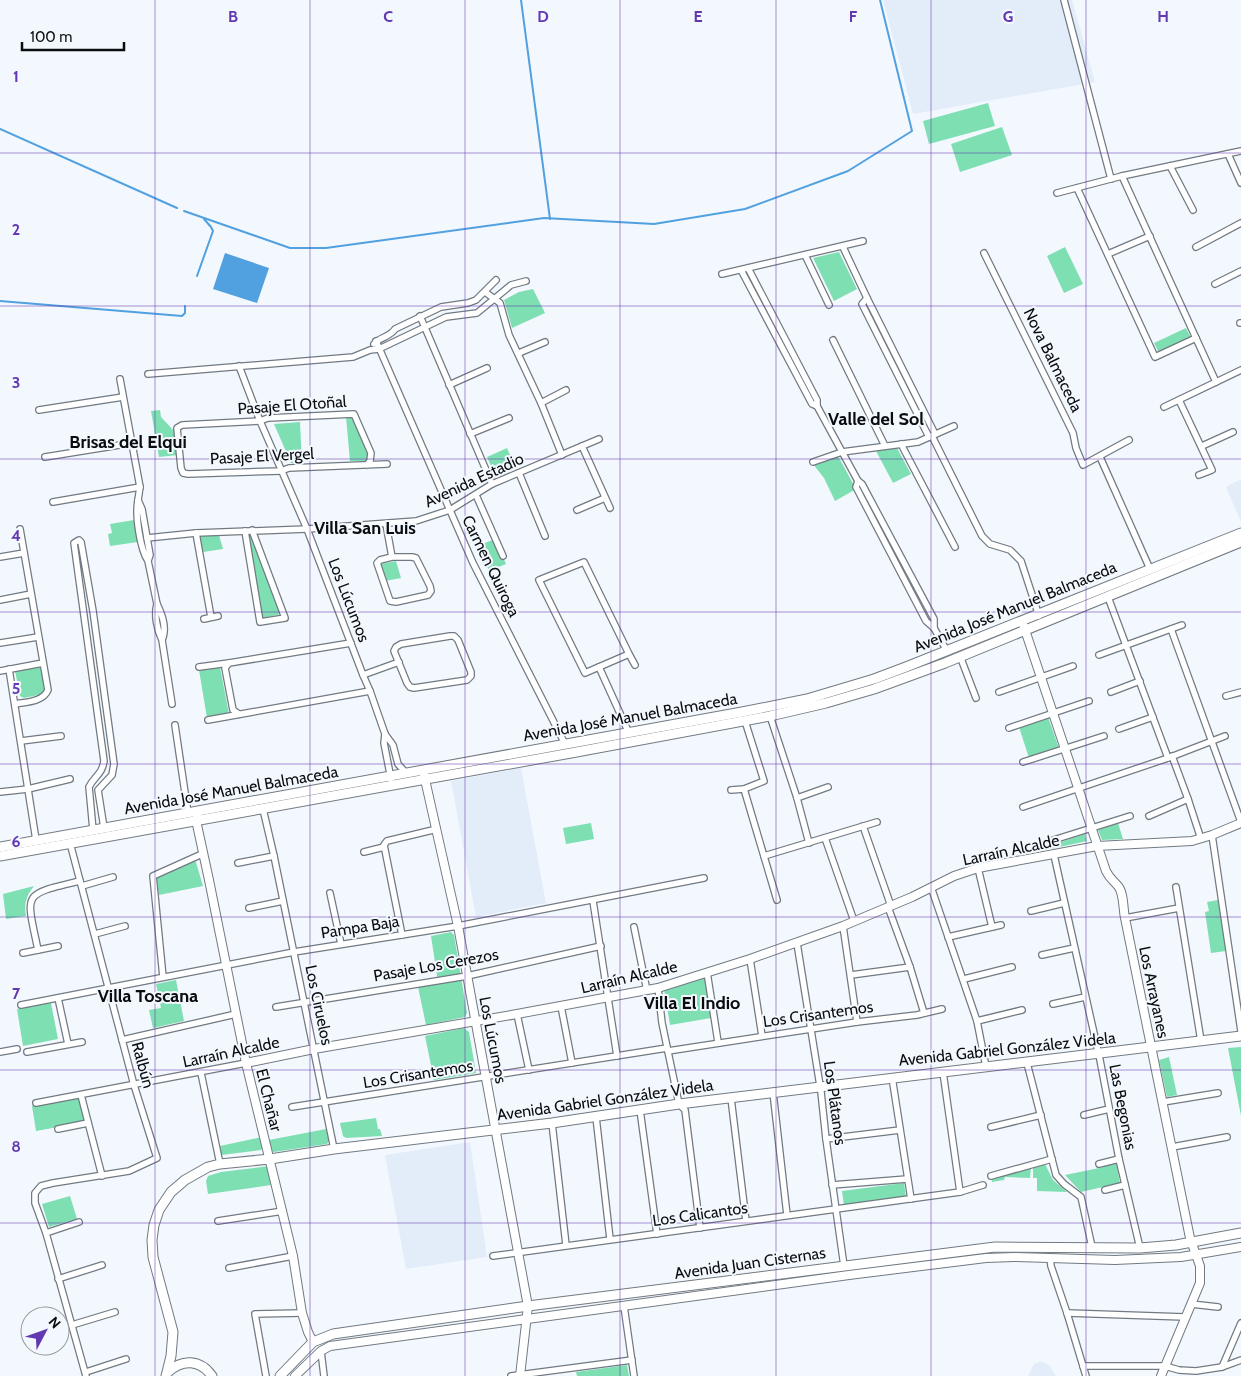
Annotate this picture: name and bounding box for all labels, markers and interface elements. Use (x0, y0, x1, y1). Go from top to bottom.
text: B (228, 7, 238, 26)
text: C (383, 7, 393, 26)
text: D (537, 7, 549, 26)
text: E (693, 7, 703, 26)
text: F (849, 7, 858, 26)
text: G (1003, 7, 1013, 26)
text: H (1157, 7, 1169, 26)
scale bar (22, 20, 125, 52)
text: 100 m (30, 28, 72, 46)
text: 1 (13, 67, 19, 86)
text: 2 (12, 220, 20, 239)
street label: Nova Balmaceda (1020, 305, 1087, 415)
text: 3 (12, 373, 20, 392)
street label: Pasaje El Otoñal (237, 392, 347, 418)
district label: Valle del Sol (828, 408, 924, 430)
district label: Brisas del Elqui (69, 431, 187, 453)
street label: Pasaje El Vergel (209, 444, 315, 468)
street label: Avenida Estadio (421, 449, 527, 511)
street label: Carmen Quiroga (458, 512, 524, 620)
district label: Villa San Luis (314, 517, 416, 539)
text: 4 (11, 526, 21, 545)
street label: Los Lúcumos (324, 555, 374, 645)
street label: Avenida José Manuel Balmaceda (911, 557, 1119, 656)
text: 5 (12, 679, 20, 698)
street label: Avenida José Manuel Balmaceda (522, 689, 739, 745)
street label: Avenida José Manuel Balmaceda (123, 762, 340, 818)
street label: Larraín Alcalde (961, 830, 1061, 870)
text: 6 (12, 832, 21, 851)
street label: Pampa Baja (319, 911, 401, 943)
street label: Los Arrayanes (1135, 944, 1173, 1040)
street label: Pasaje Los Cerezos (372, 945, 500, 985)
street label: Larraín Alcalde (579, 957, 679, 997)
street label: Los Ciruelos (301, 963, 337, 1047)
text: 7 (12, 984, 21, 1003)
district label: Villa Toscana (98, 985, 198, 1007)
district label: Villa El Indio (644, 992, 740, 1014)
street label: Los Lúcumos (475, 995, 511, 1086)
street label: Los Crisantemos (762, 997, 875, 1031)
street label: Avenida Gabriel González Videla (898, 1028, 1117, 1070)
street label: Larraín Alcalde (181, 1032, 281, 1072)
street label: Ralbún (128, 1040, 158, 1090)
street label: Los Crisantemos (362, 1056, 475, 1092)
street label: Los Plátanos (820, 1060, 850, 1147)
street label: Las Begonias (1105, 1062, 1141, 1152)
street label: El Chañar (252, 1067, 286, 1134)
street label: Avenida Gabriel González Videla (496, 1075, 715, 1125)
text: 8 (11, 1137, 21, 1156)
street label: Los Calicantos (651, 1198, 749, 1230)
street label: Avenida Juan Cisternas (673, 1243, 827, 1283)
north arrow (20, 1306, 70, 1356)
text: N (45, 1313, 65, 1332)

